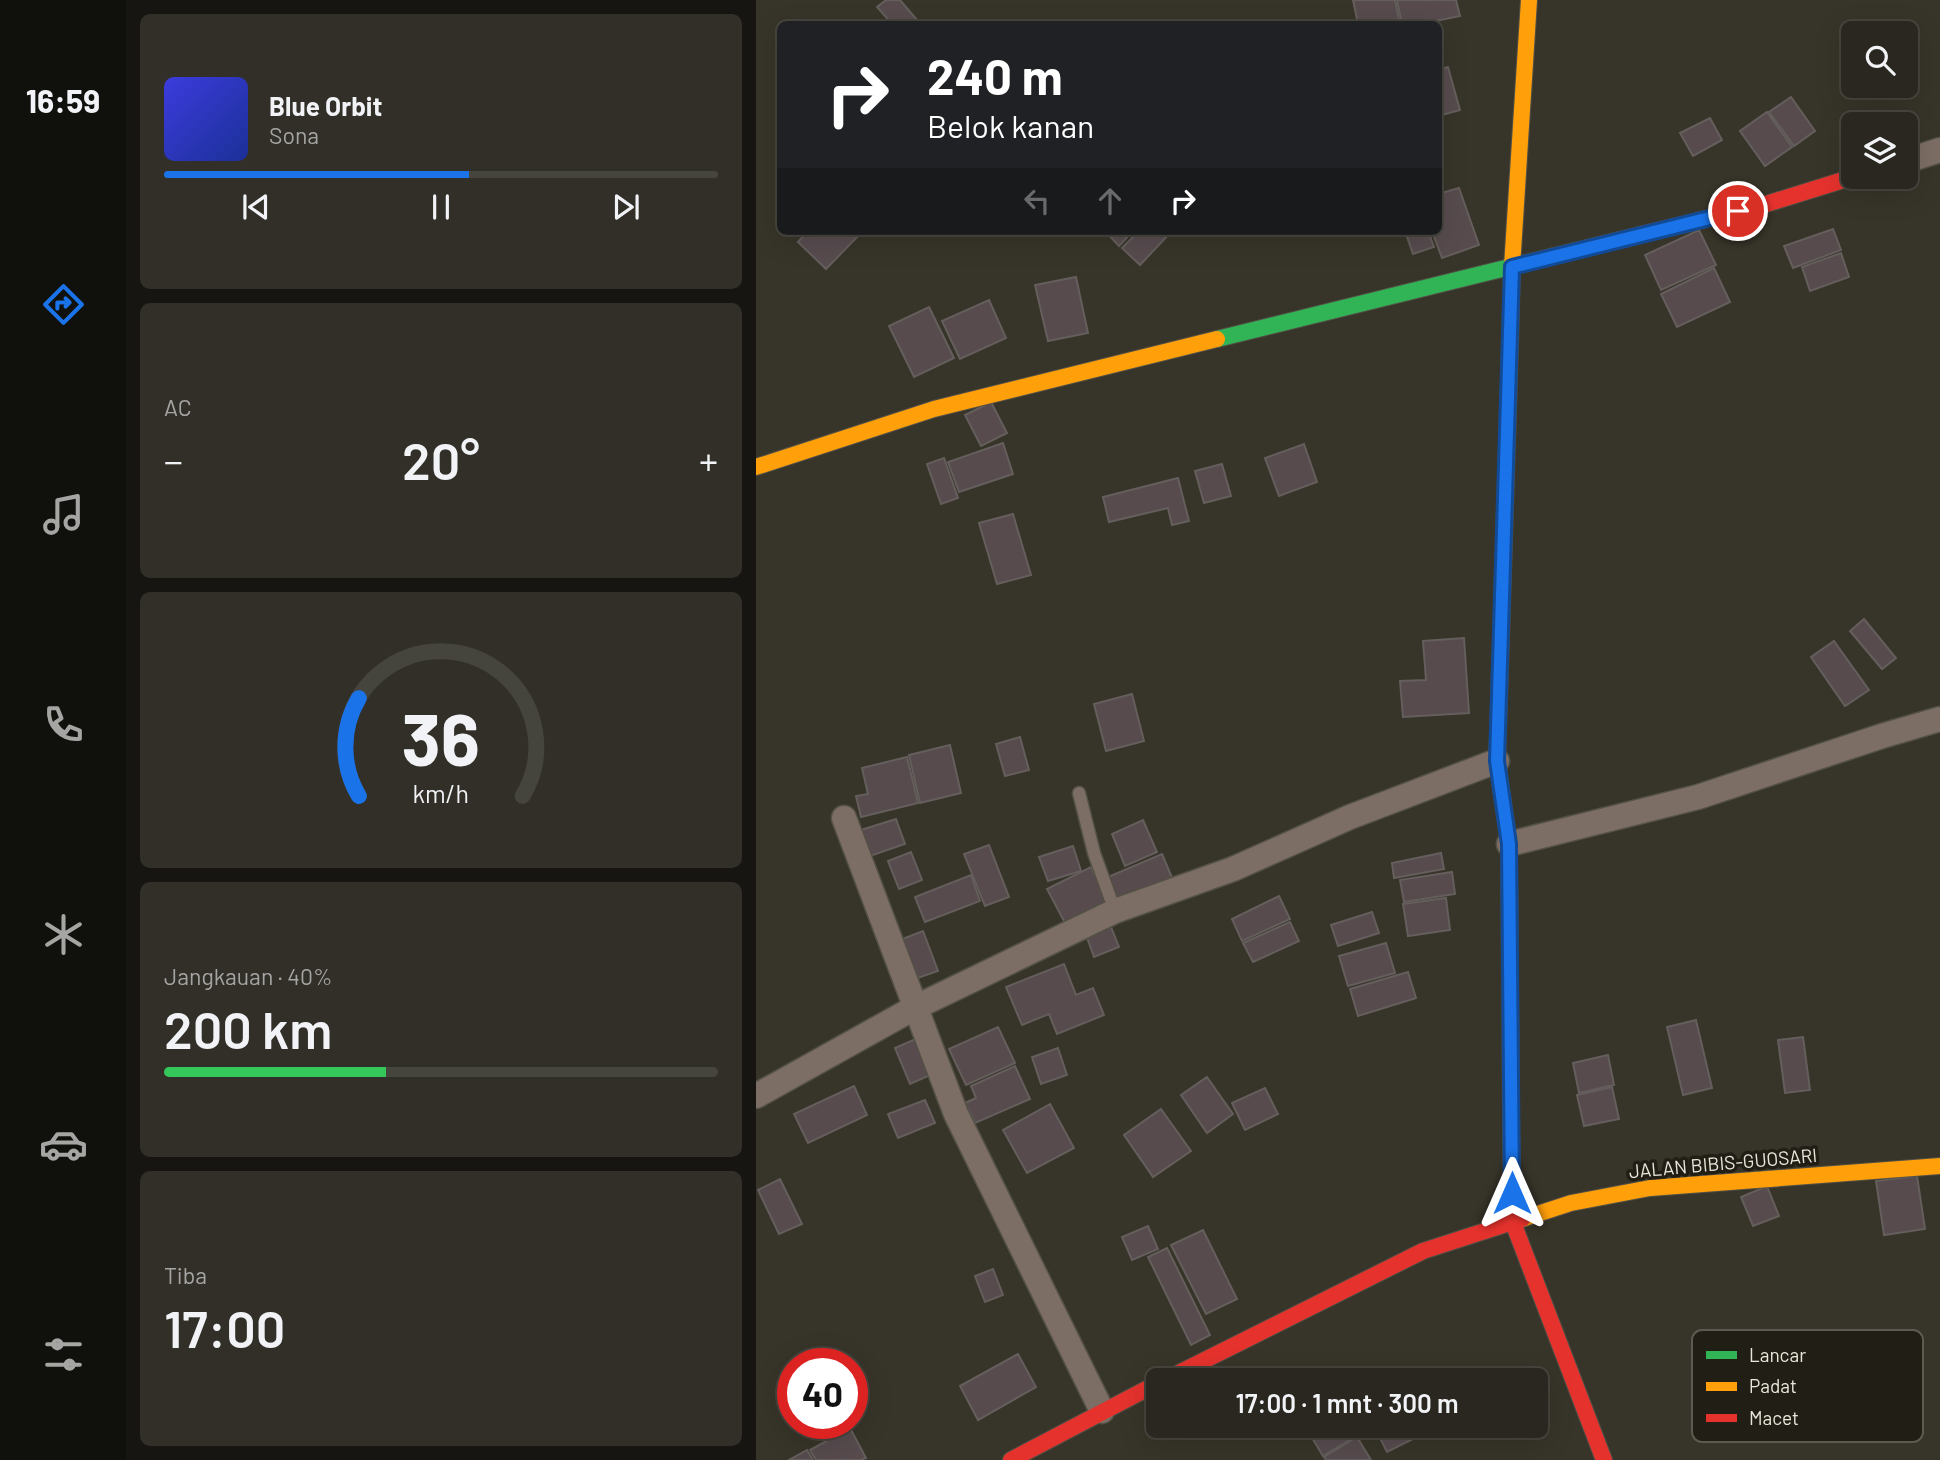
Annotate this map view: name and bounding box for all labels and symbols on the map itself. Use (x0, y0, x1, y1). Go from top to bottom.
pin (1708, 181, 1768, 241)
street label: JALAN BIBIS-GUOSARI (1628, 1143, 1818, 1182)
position arrow (1475, 1156, 1549, 1230)
legend (1692, 1330, 1923, 1442)
text: Lancar (1749, 1343, 1806, 1366)
speed limit sign: 40 (777, 1348, 868, 1439)
text: Padat (1749, 1374, 1797, 1397)
text: Macet (1749, 1406, 1799, 1429)

